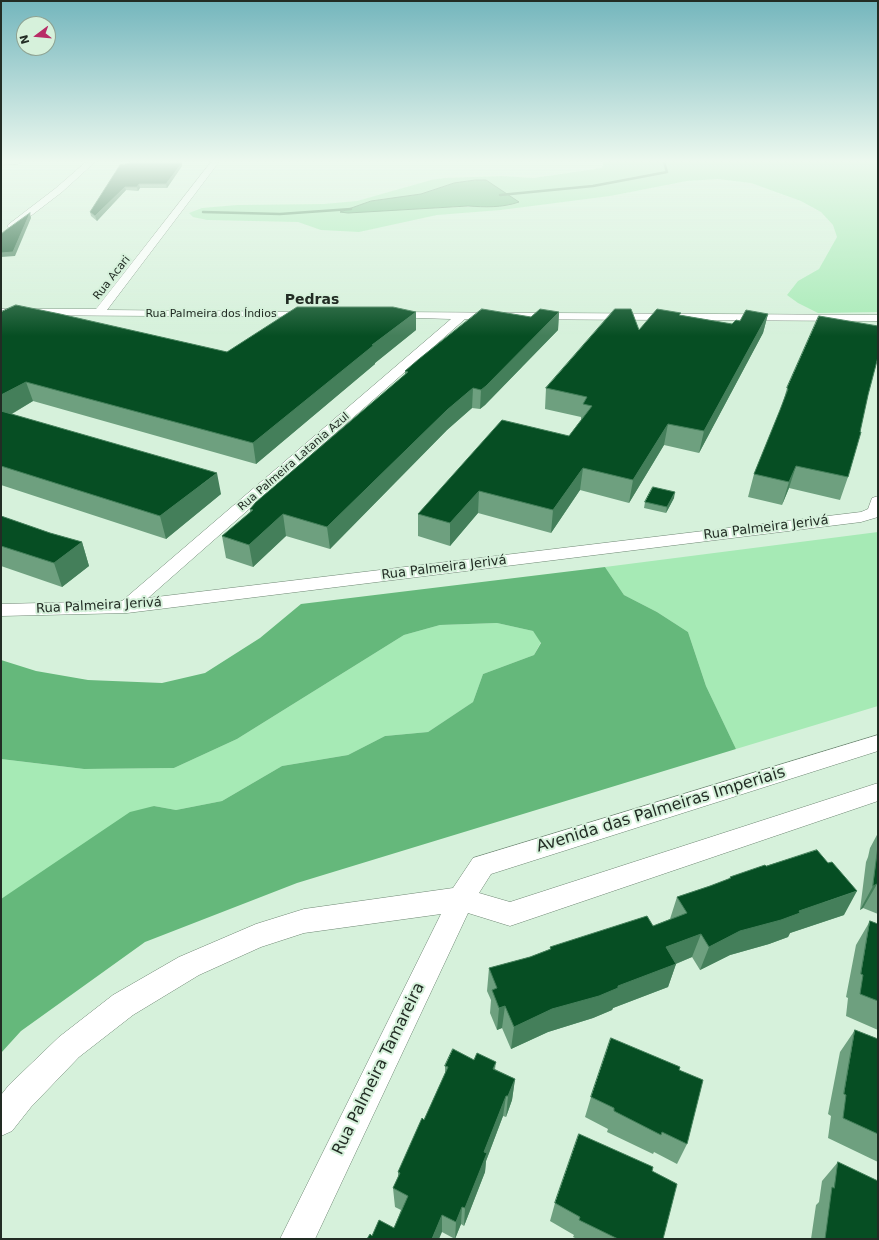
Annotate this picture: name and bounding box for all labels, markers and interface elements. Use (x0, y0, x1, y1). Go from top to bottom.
north arrow (16, 16, 56, 56)
text: N (17, 33, 32, 45)
street label: Rua Acari (91, 253, 133, 303)
district label: Pedras (285, 292, 339, 308)
street label: Rua Palmeira dos Índios (145, 307, 277, 321)
street label: Rua Palmeira Latania Azul (236, 410, 352, 514)
street label: Rua Palmeira Jerivá (703, 513, 829, 543)
street label: Rua Palmeira Jerivá (381, 553, 507, 583)
street label: Rua Palmeira Jerivá (36, 595, 162, 617)
street label: Avenida das Palmeiras Imperiais (534, 763, 788, 857)
street label: Rua Palmeira Tamareira (329, 980, 429, 1158)

